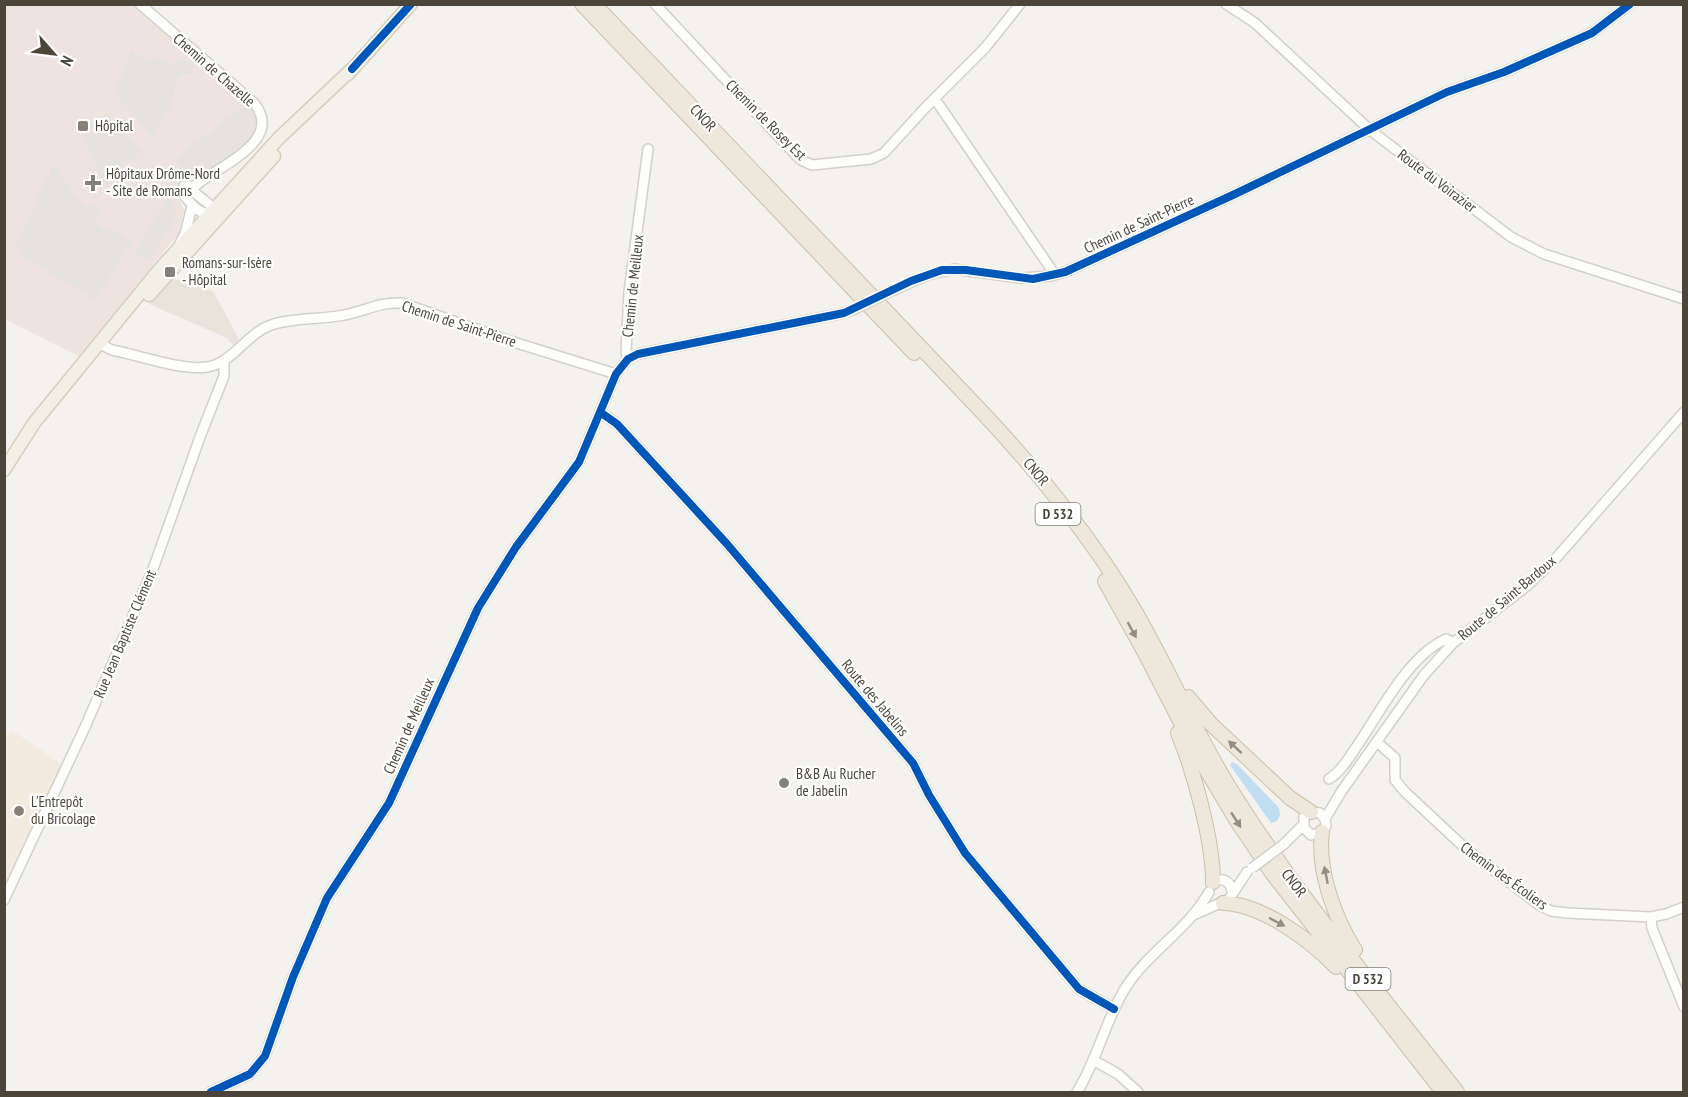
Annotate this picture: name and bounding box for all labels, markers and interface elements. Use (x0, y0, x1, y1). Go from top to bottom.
north arrow (24, 24, 84, 84)
street label: Chemin de Chazelle (169, 29, 259, 110)
text: N (56, 53, 78, 70)
street label: Chemin de Rosey Est (722, 75, 811, 164)
street label: CNOR (686, 100, 721, 135)
place label: Hôpital (95, 116, 133, 135)
marker: Hôpital (76, 119, 90, 133)
street label: Route du Voirazier (1394, 145, 1481, 217)
place label: Hôpitaux Drôme-Nord - Site de Romans (106, 164, 220, 200)
marker: Hôpitaux Drôme-Nord - Site de Romans (84, 174, 102, 192)
street label: Chemin de Saint-Pierre (1081, 190, 1197, 257)
street label: Chemin de Meilleux (618, 234, 647, 338)
place label: Romans-sur-Isère - Hôpital (182, 253, 272, 289)
marker: Romans-sur-Isère - Hôpital (163, 265, 177, 279)
street label: Chemin de Saint-Pierre (399, 296, 519, 351)
street label: CNOR (1019, 454, 1053, 489)
road number: D 532 (1036, 503, 1080, 525)
street label: Route de Saint-Bardoux (1454, 551, 1560, 644)
street label: Rue Jean Baptiste Clément (89, 567, 160, 701)
one-way arrow (1127, 622, 1137, 639)
street label: Route des Jabelins (838, 655, 913, 740)
street label: Chemin de Meilleux (379, 675, 438, 777)
one-way arrow (1228, 740, 1242, 754)
place label: B&B Au Rucher de Jabelin (796, 764, 876, 800)
marker: B&B Au Rucher de Jabelin (777, 776, 791, 790)
place label: L'Entrepôt du Bricolage (31, 792, 95, 828)
marker: L'Entrepôt du Bricolage (12, 804, 26, 818)
one-way arrow (1230, 811, 1242, 827)
street label: Chemin des Écoliers (1457, 837, 1552, 914)
street label: CNOR (1278, 865, 1311, 901)
one-way arrow (1321, 866, 1330, 885)
one-way arrow (1269, 917, 1286, 927)
road number: D 532 (1346, 968, 1390, 990)

